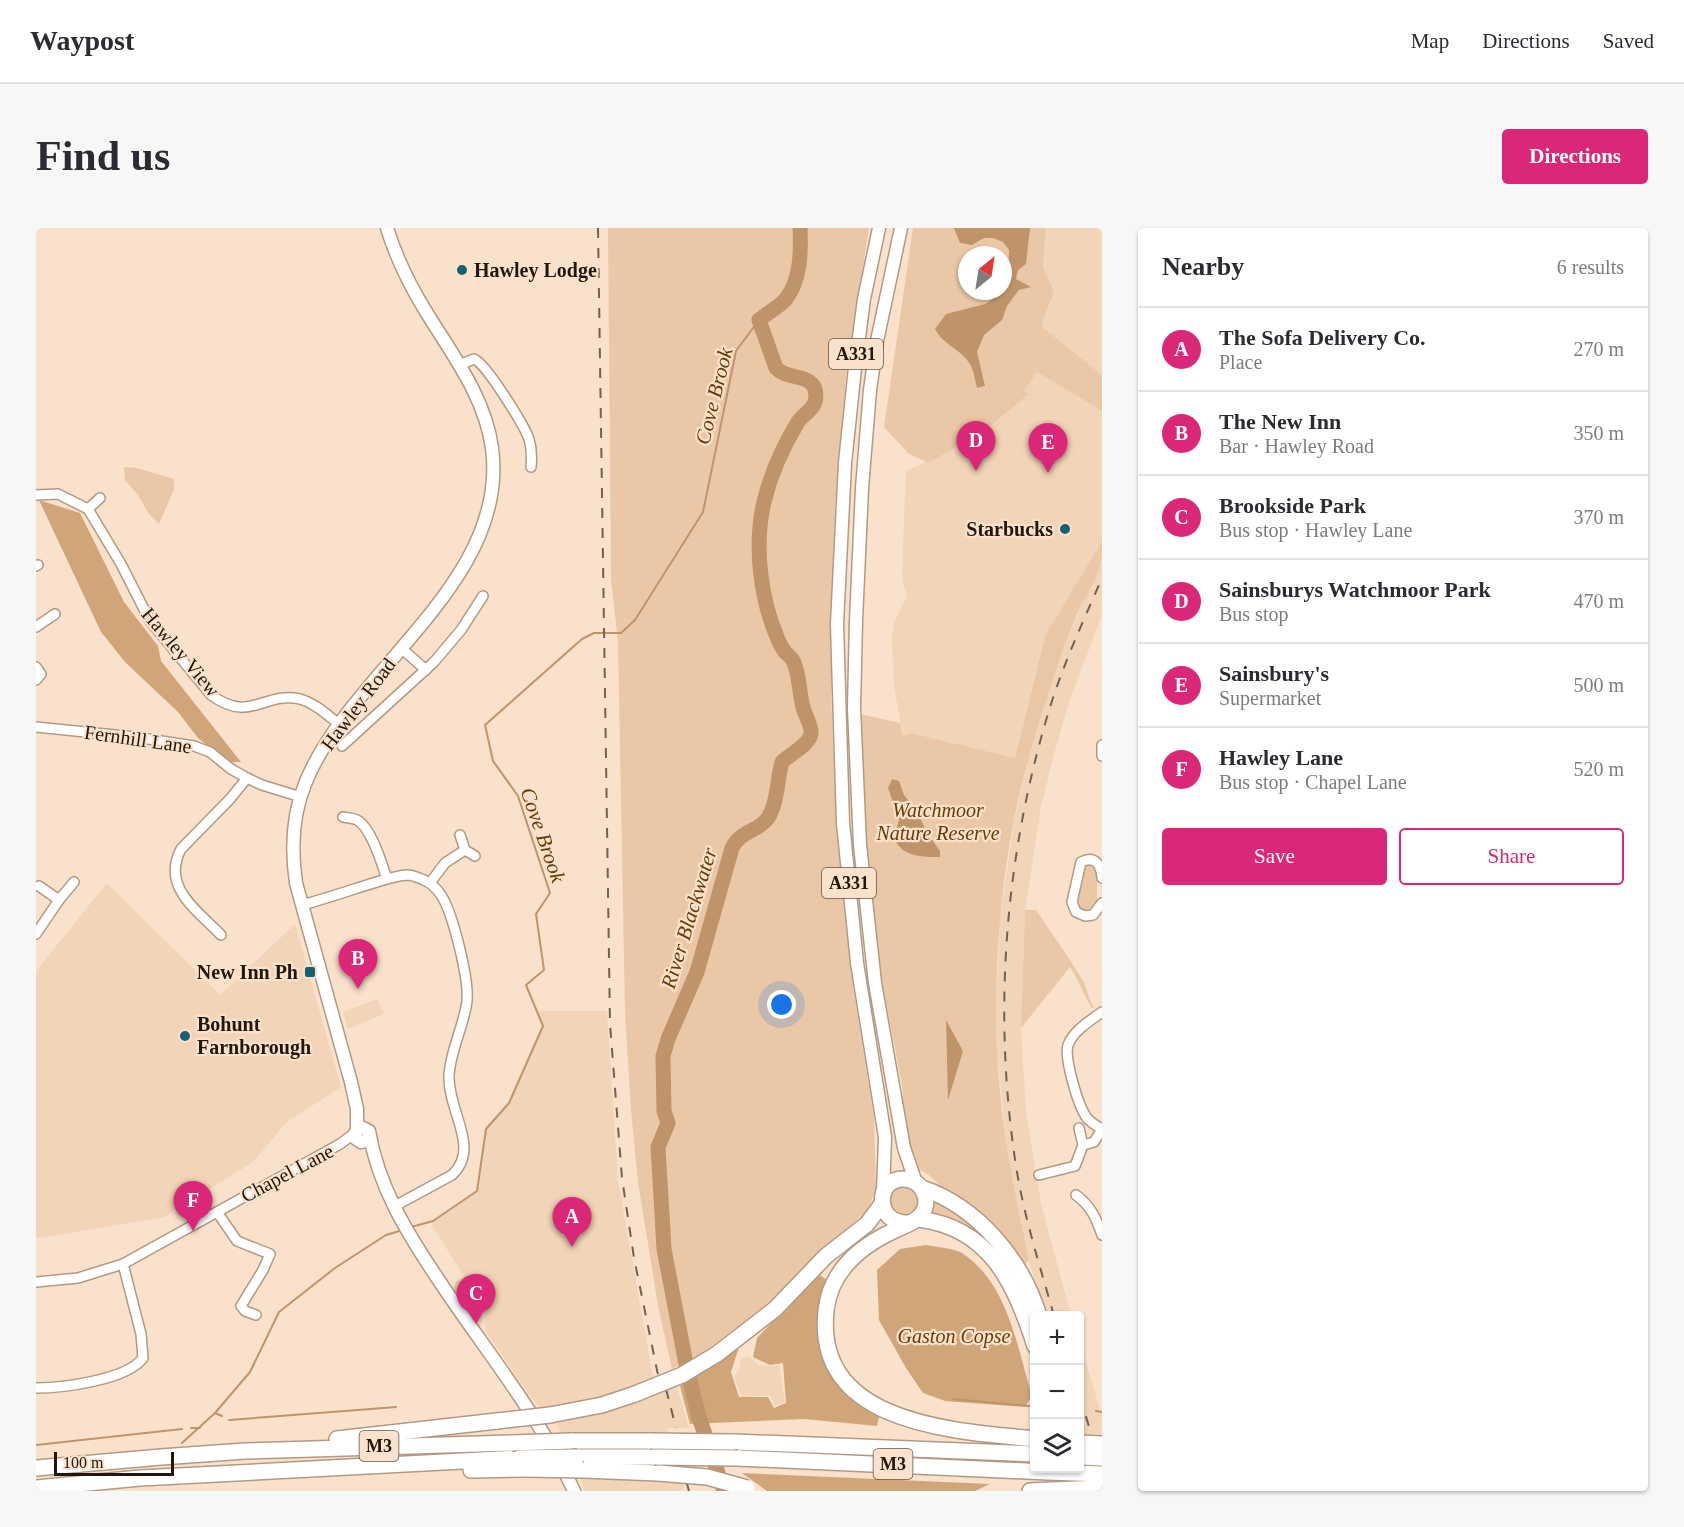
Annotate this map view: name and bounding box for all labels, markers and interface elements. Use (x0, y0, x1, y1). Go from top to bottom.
text: Waypost (30, 25, 134, 56)
text: Map (1411, 29, 1449, 53)
text: Directions (1482, 29, 1570, 53)
text: Saved (1603, 29, 1654, 53)
button: Directions (1502, 129, 1648, 184)
text: Find us (36, 133, 170, 179)
north arrow (958, 246, 1012, 300)
text: Nearby (1162, 252, 1244, 281)
text: 6 results (1557, 256, 1624, 278)
place label: Hawley Lodge (474, 259, 597, 282)
marker: Hawley Lodge (455, 263, 469, 277)
text: The Sofa Delivery Co. (1219, 325, 1426, 350)
text: A (1174, 338, 1189, 360)
text: 270 m (1573, 338, 1624, 360)
road number: A331 (829, 339, 883, 369)
water label: Cove Brook (690, 344, 738, 447)
text: Place (1219, 351, 1262, 373)
text: The New Inn (1219, 409, 1341, 434)
pin: D (956, 422, 996, 471)
text: B (1175, 422, 1188, 444)
text: 350 m (1573, 422, 1624, 444)
pin: E (1028, 424, 1068, 473)
text: Bar · Hawley Road (1219, 435, 1374, 457)
text: Brookside Park (1219, 493, 1366, 518)
text: C (1174, 506, 1189, 528)
text: 370 m (1573, 506, 1624, 528)
place label: Starbucks (966, 518, 1053, 540)
text: Bus stop · Hawley Lane (1219, 519, 1412, 541)
marker: Starbucks (1058, 522, 1072, 536)
text: Sainsburys Watchmoor Park (1219, 577, 1491, 602)
text: D (1174, 590, 1189, 612)
text: 470 m (1573, 590, 1624, 612)
street label: Hawley View (137, 603, 225, 702)
text: Bus stop (1219, 603, 1288, 625)
street label: Hawley Road (316, 654, 401, 755)
text: Sainsbury's (1219, 661, 1329, 686)
text: E (1175, 674, 1188, 696)
text: 500 m (1573, 674, 1624, 696)
text: Supermarket (1219, 687, 1321, 709)
street label: Fernhill Lane (83, 721, 193, 757)
text: Hawley Lane (1219, 745, 1343, 770)
text: F (1175, 758, 1188, 780)
text: 520 m (1573, 758, 1624, 780)
text: Bus stop · Chapel Lane (1219, 771, 1407, 793)
water label: Cove Brook (516, 784, 571, 886)
park label: Watchmoor Nature Reserve (875, 799, 1000, 844)
button: Save (1162, 828, 1387, 885)
button: Share (1399, 828, 1624, 885)
water label: River Blackwater (656, 844, 722, 992)
road number: A331 (822, 868, 876, 898)
pin: B (338, 940, 378, 989)
place label: New Inn Ph (197, 961, 298, 983)
marker: New Inn Ph (303, 965, 317, 979)
your location (767, 990, 796, 1019)
place label: Bohunt Farnborough (197, 1013, 311, 1059)
marker: Bohunt Farnborough (178, 1029, 192, 1043)
street label: Chapel Lane (237, 1139, 338, 1207)
pin: F (174, 1182, 212, 1231)
pin: A (552, 1198, 592, 1247)
pin: C (456, 1274, 496, 1324)
map controls (1030, 1311, 1084, 1473)
button: + (1030, 1311, 1084, 1365)
park label: Gaston Copse (898, 1325, 1011, 1348)
button: − (1030, 1365, 1084, 1419)
button: layers (1030, 1419, 1084, 1473)
road number: M3 (360, 1431, 398, 1461)
scale bar (54, 1449, 174, 1476)
road number: M3 (874, 1449, 912, 1479)
text: 100 m (63, 1454, 103, 1471)

